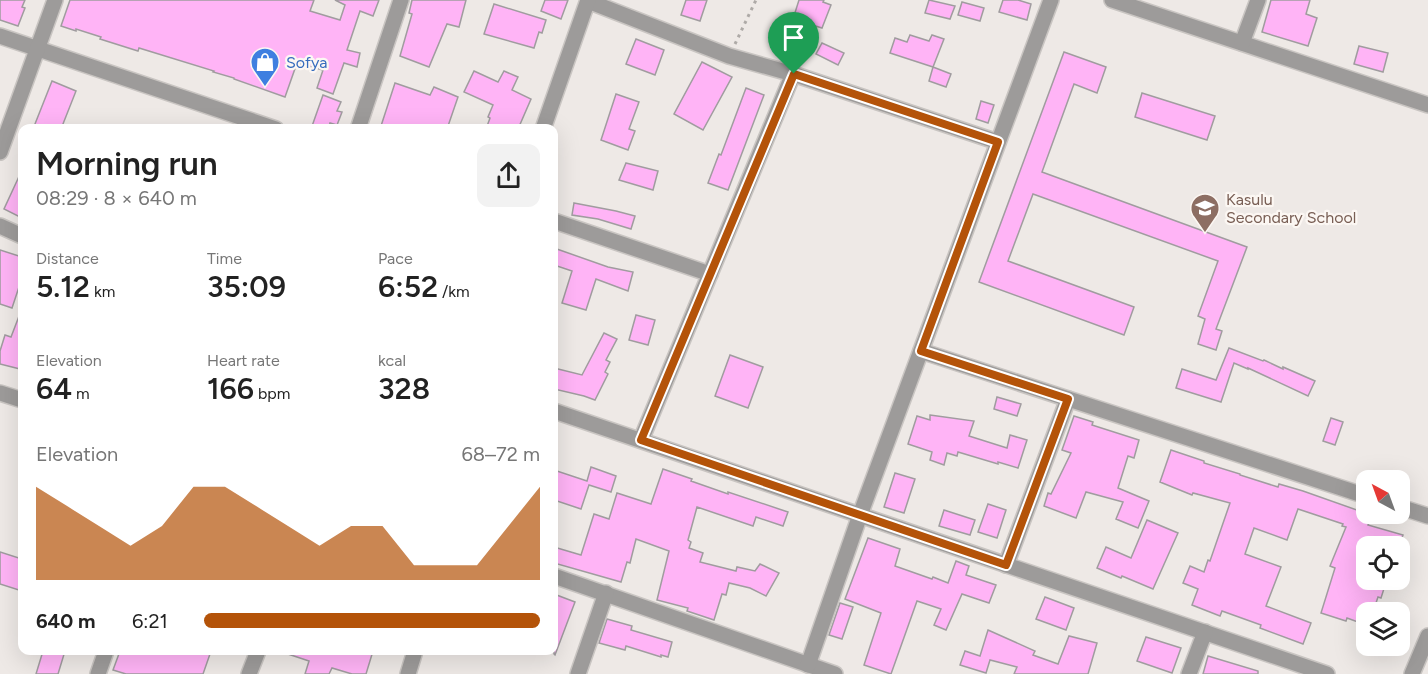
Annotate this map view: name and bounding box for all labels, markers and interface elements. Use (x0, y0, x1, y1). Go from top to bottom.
pin (768, 12, 819, 74)
icon: arrive (777, 21, 810, 54)
shop icon: Sofya (249, 46, 281, 88)
place label: Sofya (286, 53, 327, 72)
text: Morning run (36, 144, 218, 183)
button: share (477, 144, 540, 207)
text: 08:29 · 8 × 640 m (36, 186, 197, 210)
place label: Kasulu Secondary School (1226, 190, 1356, 227)
school or university icon: Kasulu Secondary School (1189, 192, 1221, 234)
text: Distance (36, 249, 99, 268)
text: Time (207, 249, 242, 268)
text: Pace (378, 249, 413, 268)
text: 5.12 (36, 268, 90, 305)
text: 35:09 (207, 268, 286, 305)
text: 6:52 (378, 268, 438, 305)
text: km (90, 282, 115, 301)
text: /km (438, 282, 470, 301)
text: Elevation (36, 351, 102, 370)
text: Heart rate (207, 351, 280, 370)
text: kcal (378, 351, 406, 370)
text: 64 (36, 370, 72, 407)
text: 166 (207, 370, 254, 407)
text: 328 (378, 370, 430, 407)
text: m (72, 384, 90, 403)
text: bpm (254, 384, 290, 403)
text: Elevation (36, 442, 118, 466)
text: 68–72 m (462, 442, 540, 466)
north arrow (1356, 470, 1410, 524)
map controls (1356, 470, 1410, 656)
button: locate (1356, 536, 1410, 590)
button: layers (1356, 602, 1410, 656)
text: 640 m (36, 609, 95, 633)
text: 6:21 (132, 609, 168, 633)

